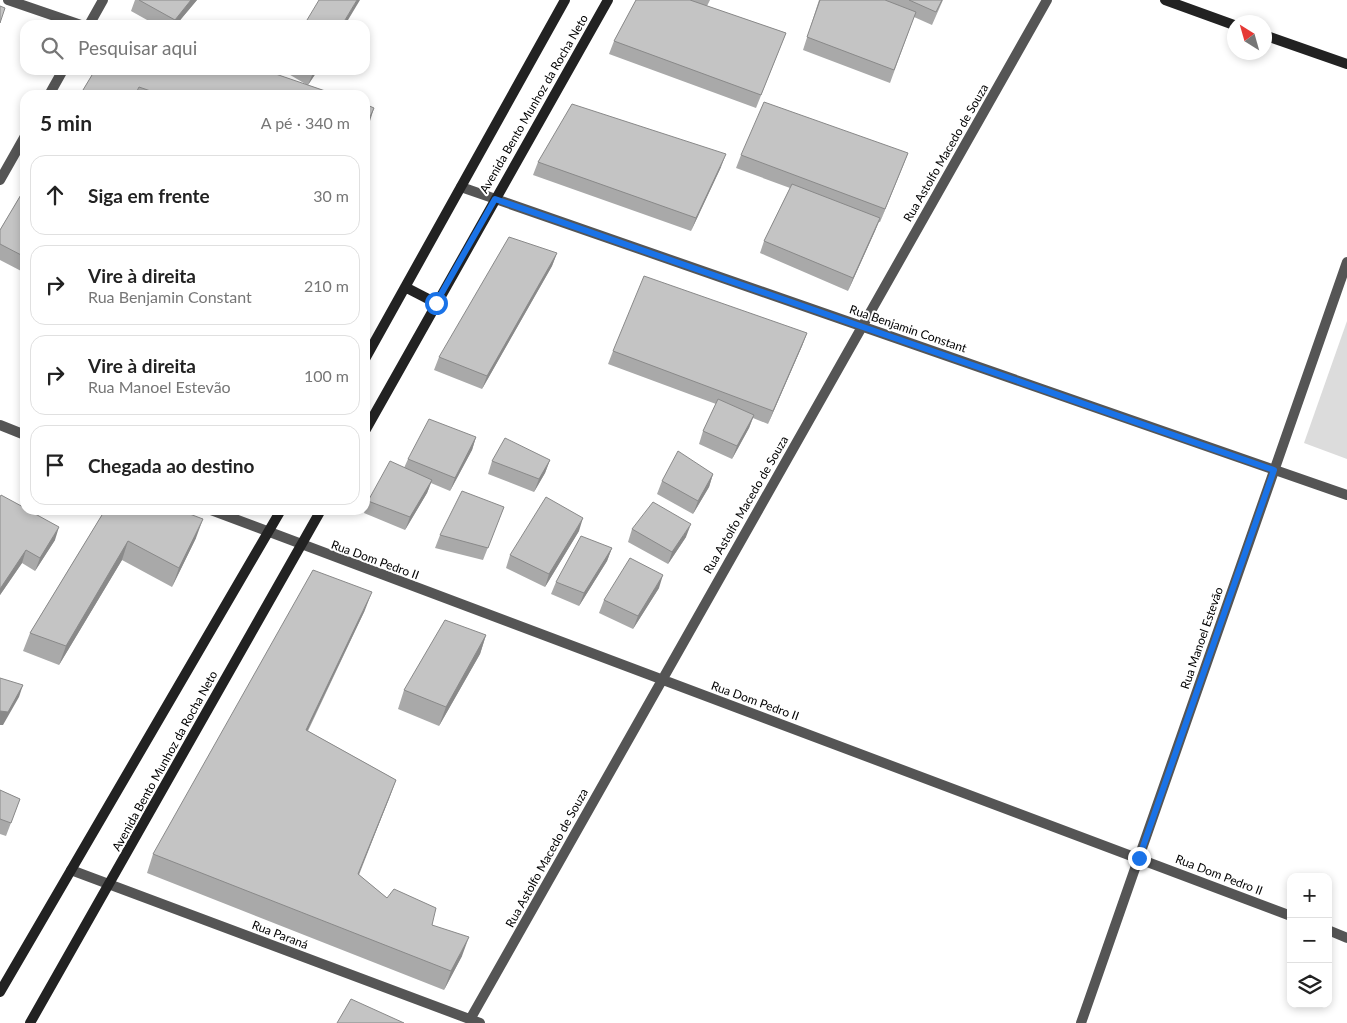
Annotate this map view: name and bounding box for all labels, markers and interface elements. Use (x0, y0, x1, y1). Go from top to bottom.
street label: Avenida Bento Munhoz da Rocha Neto (476, 12, 591, 196)
north arrow (1227, 15, 1272, 60)
search box (20, 20, 370, 75)
icon: search (38, 34, 66, 62)
text: Pesquisar aqui (78, 36, 197, 59)
street label: Rua Astolfo Macedo de Souza (900, 81, 991, 224)
text: 5 min (40, 110, 92, 135)
text: A pé · 340 m (261, 113, 350, 132)
icon: ahead (41, 181, 69, 209)
text: Siga em frente (88, 184, 210, 207)
text: 30 m (313, 186, 349, 205)
text: Vire à direita (88, 264, 196, 287)
icon: right (41, 271, 69, 299)
text: 210 m (304, 276, 349, 295)
text: Rua Benjamin Constant (88, 287, 252, 306)
route start (425, 292, 448, 315)
street label: Rua Benjamin Constant (848, 301, 969, 356)
text: Vire à direita (88, 354, 196, 377)
icon: right (41, 361, 69, 389)
text: 100 m (304, 366, 349, 385)
text: Rua Manoel Estevão (88, 377, 231, 396)
street label: Rua Astolfo Macedo de Souza (700, 433, 791, 576)
icon: arrive (41, 451, 69, 479)
text: Chegada ao destino (88, 454, 254, 477)
street label: Rua Dom Pedro II (329, 537, 421, 582)
street label: Rua Manoel Estevão (1177, 585, 1226, 691)
street label: Avenida Bento Munhoz da Rocha Neto (109, 668, 221, 854)
street label: Rua Dom Pedro II (709, 678, 801, 723)
street label: Rua Astolfo Macedo de Souza (502, 786, 591, 930)
route end (1128, 847, 1151, 870)
street label: Rua Dom Pedro II (1173, 851, 1265, 898)
map controls (1287, 873, 1332, 1008)
button: + (1287, 873, 1332, 918)
street label: Rua Paraná (250, 917, 310, 952)
button: − (1287, 918, 1332, 963)
button: layers (1287, 963, 1332, 1008)

